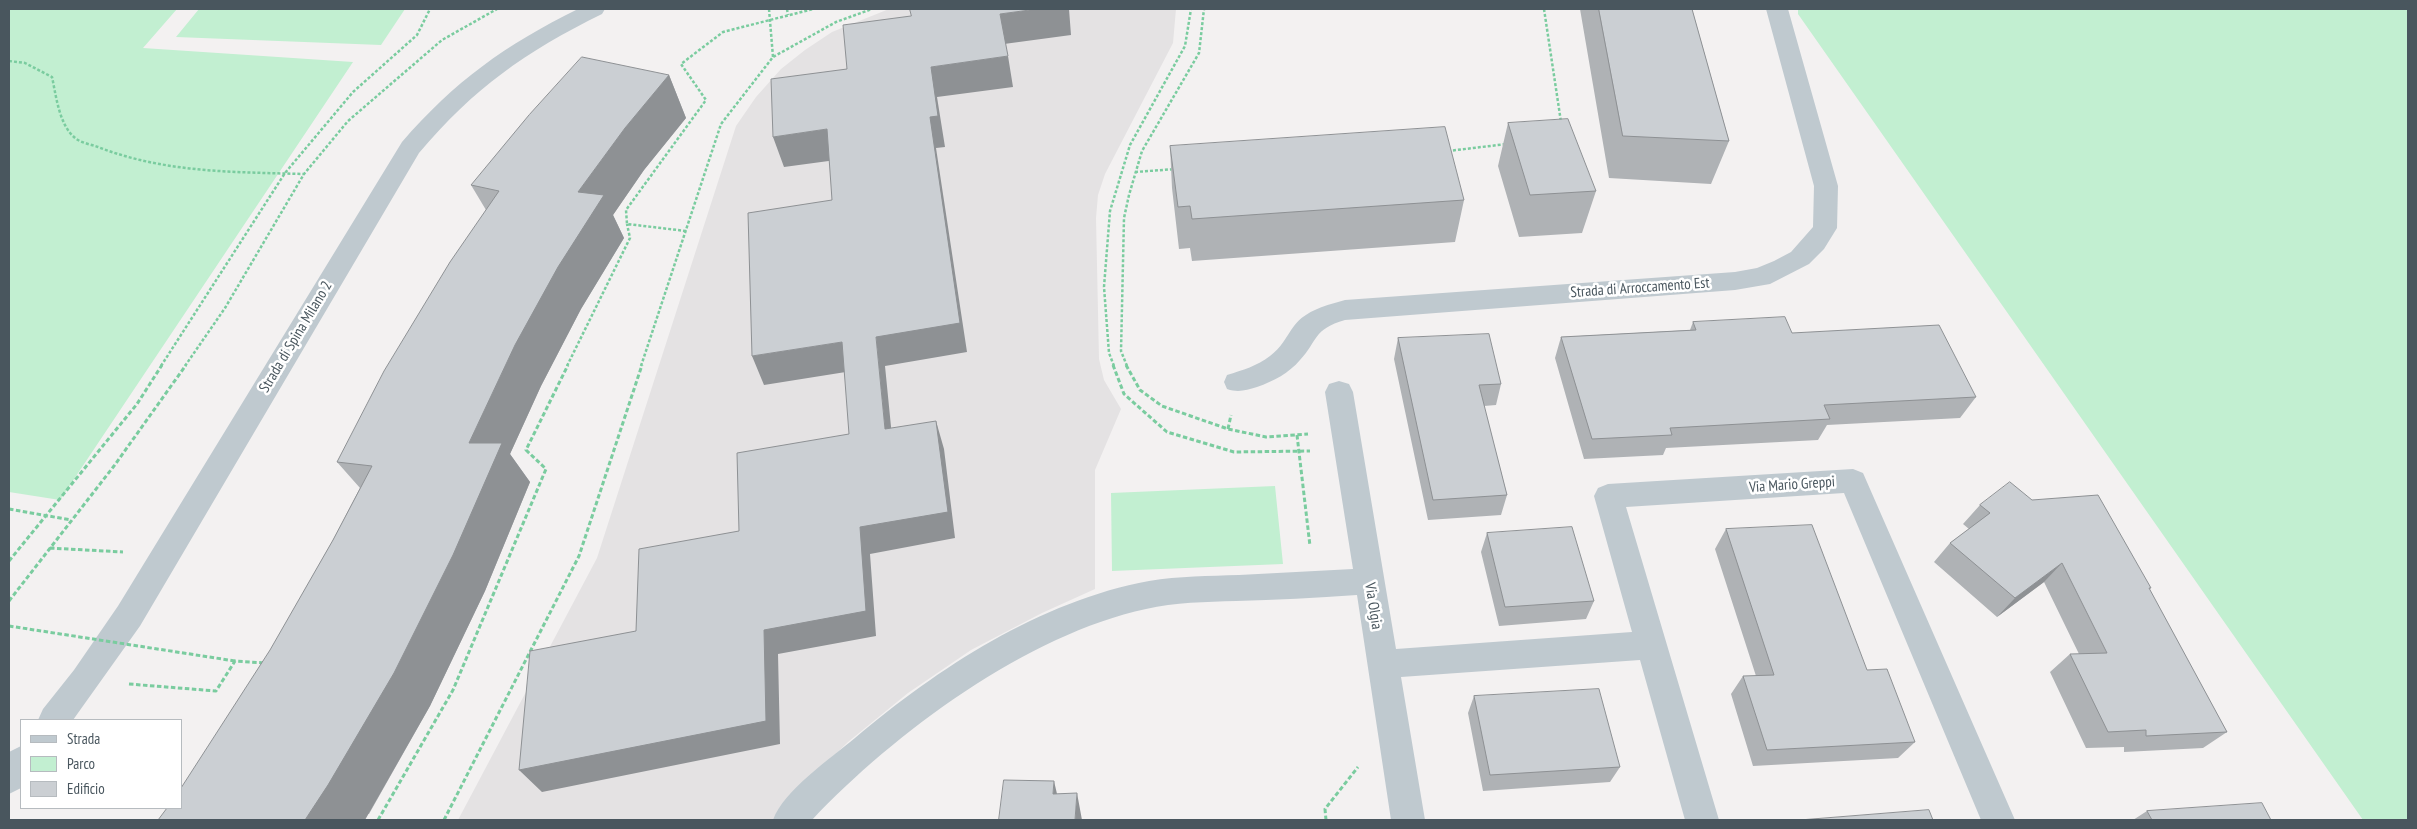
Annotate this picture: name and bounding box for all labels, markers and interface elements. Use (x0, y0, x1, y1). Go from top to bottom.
street label: Strada di Arroccamento Est (1570, 274, 1710, 302)
street label: Strada di Spina Milano 2 (256, 278, 336, 396)
street label: Via Mario Greppi (1749, 473, 1835, 497)
street label: Via Olgia (1360, 581, 1386, 631)
legend (20, 719, 182, 809)
text: Strada (67, 729, 100, 748)
text: Parco (67, 754, 95, 773)
text: Edificio (67, 779, 105, 798)

